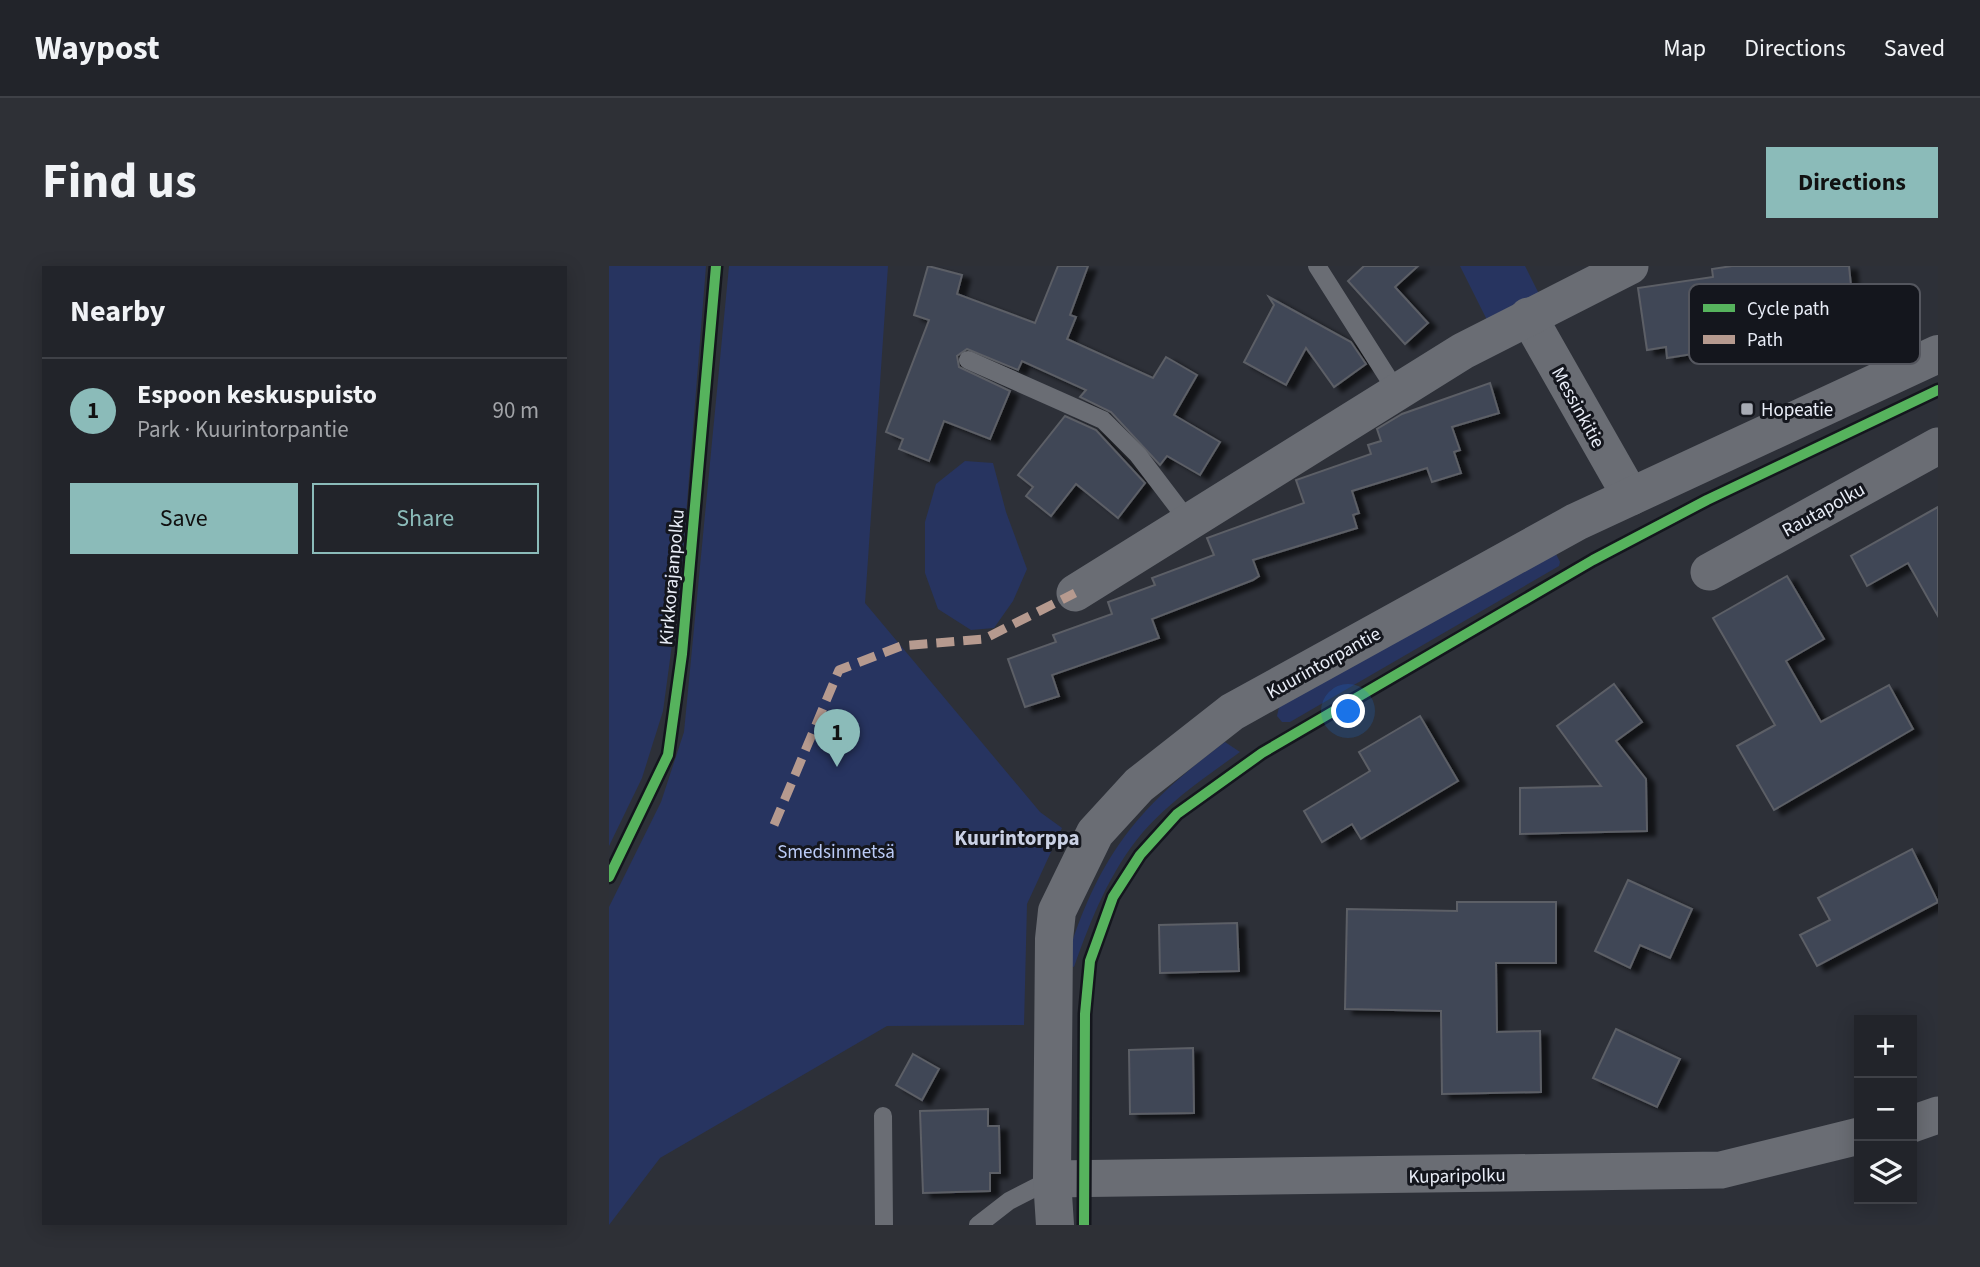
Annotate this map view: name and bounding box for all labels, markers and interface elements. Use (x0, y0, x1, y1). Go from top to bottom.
text: Waypost (35, 25, 160, 72)
text: Map (1663, 31, 1706, 66)
text: Directions (1744, 31, 1846, 66)
text: Saved (1884, 31, 1945, 66)
text: Find us (42, 147, 197, 217)
button: Directions (1766, 147, 1938, 218)
legend (1689, 284, 1920, 364)
text: Nearby (70, 290, 165, 333)
text: Cycle path (1747, 296, 1829, 323)
text: Path (1747, 327, 1783, 354)
street label: Messinkitie (1544, 362, 1611, 453)
text: Espoon keskuspuisto (137, 376, 377, 413)
text: 1 (87, 394, 99, 427)
text: 90 m (492, 394, 539, 427)
place label: Hopeatie (1761, 397, 1833, 424)
marker: Hopeatie (1739, 401, 1755, 417)
text: Park · Kuurintorpantie (137, 413, 349, 446)
street label: Rautapolku (1777, 476, 1870, 544)
button: Save (70, 483, 298, 554)
button: Share (312, 483, 539, 554)
street label: Kirkkorajanpolku (653, 508, 692, 646)
street label: Kuurintorpantie (1262, 621, 1386, 706)
your location (1331, 694, 1365, 728)
pin: 1 (814, 709, 860, 767)
district label: Kuurintorppa (954, 823, 1080, 853)
park label: Smedsinmetsä (777, 839, 895, 866)
map controls (1854, 1015, 1917, 1204)
button: + (1854, 1015, 1917, 1078)
button: − (1854, 1078, 1917, 1141)
button: layers (1854, 1141, 1917, 1204)
street label: Kuparipolku (1408, 1162, 1506, 1191)

